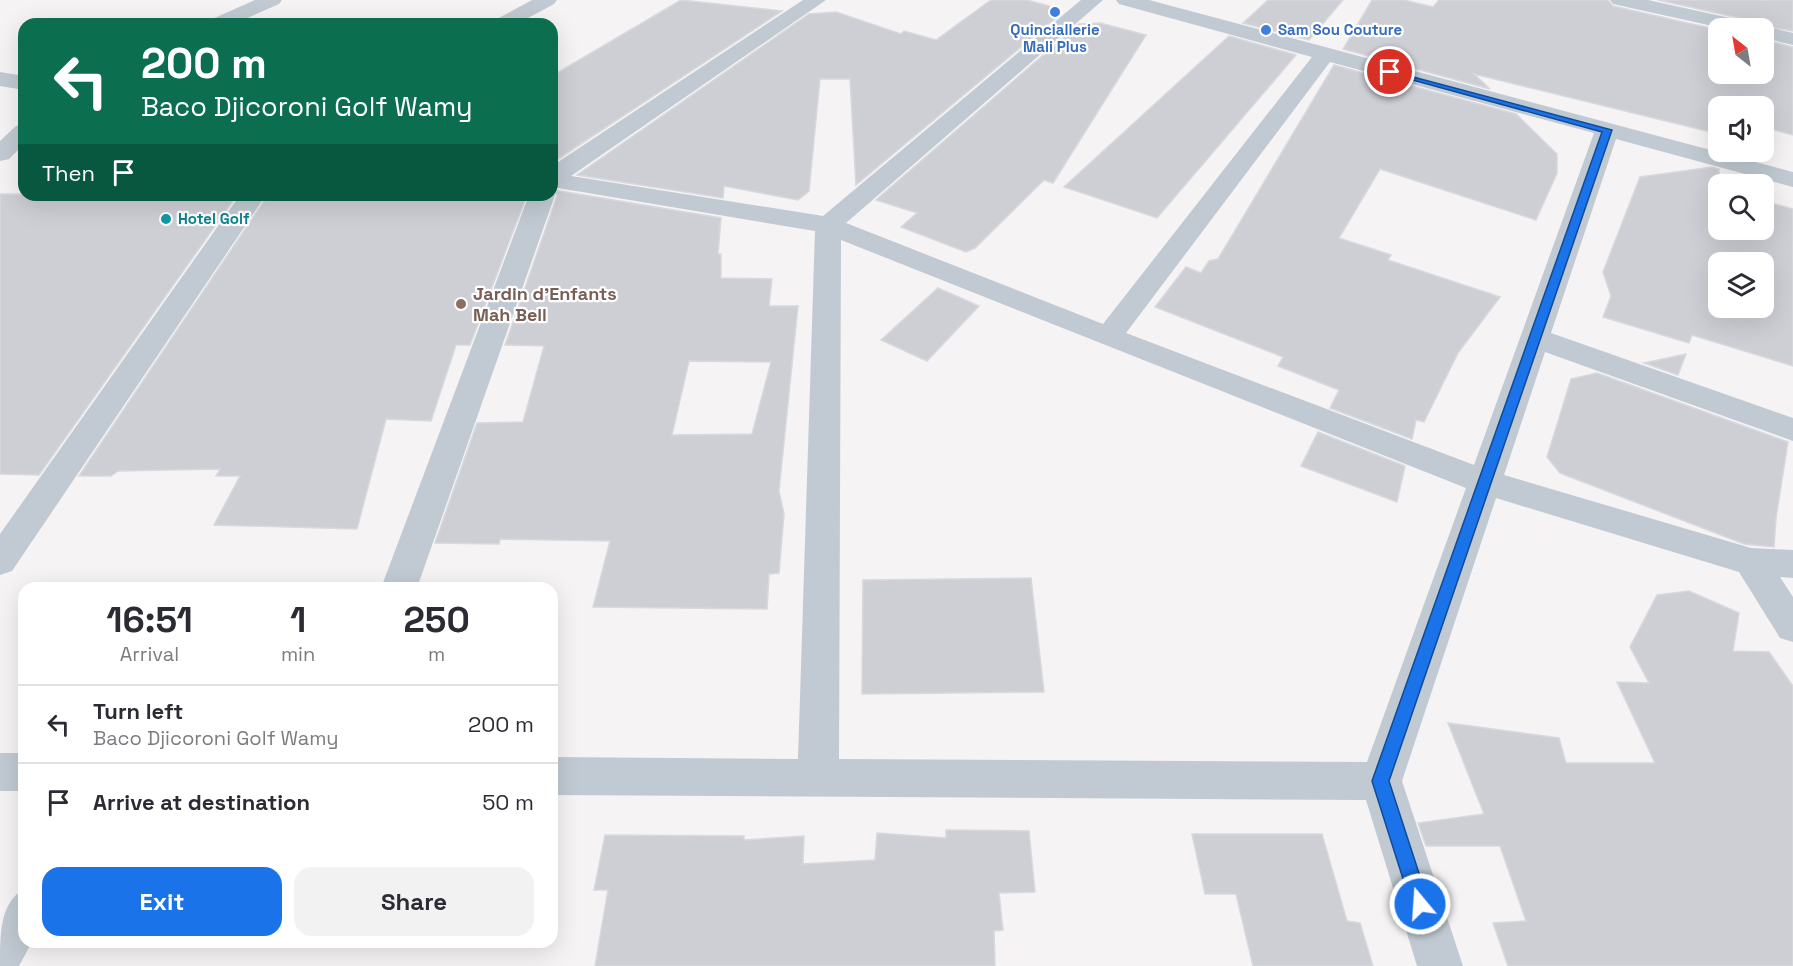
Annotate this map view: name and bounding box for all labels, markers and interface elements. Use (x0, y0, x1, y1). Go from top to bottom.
marker: Quinciallerie Mali Plus (1048, 5, 1062, 19)
north arrow (1708, 18, 1774, 84)
map controls (1708, 18, 1774, 318)
place label: Quinciallerie Mali Plus (1010, 20, 1100, 56)
place label: Sam Sou Couture (1278, 20, 1403, 39)
marker: Sam Sou Couture (1259, 23, 1273, 37)
text: 200 m (141, 37, 267, 90)
icon: left (42, 42, 120, 120)
pin (1364, 46, 1415, 97)
icon: arrive (1373, 55, 1406, 88)
text: Baco Djicoroni Golf Wamy (141, 89, 472, 124)
button: sound (1708, 96, 1774, 162)
icon: arrive (107, 156, 140, 189)
text: Then (42, 159, 95, 187)
button: search (1708, 174, 1774, 240)
place label: Hotel Golf (178, 209, 250, 228)
marker: Hotel Golf (159, 212, 173, 226)
button: layers (1708, 252, 1774, 318)
place label: Jardin d'Enfants Mah Bell (473, 282, 617, 326)
marker: Jardin d'Enfants Mah Bell (454, 297, 468, 311)
text: 16:51 (106, 597, 193, 643)
text: 1 (290, 597, 306, 643)
text: 250 (403, 597, 470, 643)
text: Arrival (120, 641, 179, 667)
text: min (281, 641, 315, 667)
text: m (428, 641, 445, 667)
text: Turn left (93, 697, 183, 725)
icon: left (42, 708, 75, 741)
text: 200 m (468, 710, 534, 738)
text: Baco Djicoroni Golf Wamy (93, 725, 339, 751)
icon: arrive (42, 786, 75, 819)
text: Arrive at destination (93, 788, 310, 816)
text: 50 m (482, 788, 534, 816)
button: Exit (42, 867, 282, 936)
button: Share (294, 867, 534, 936)
position arrow (1388, 872, 1452, 936)

